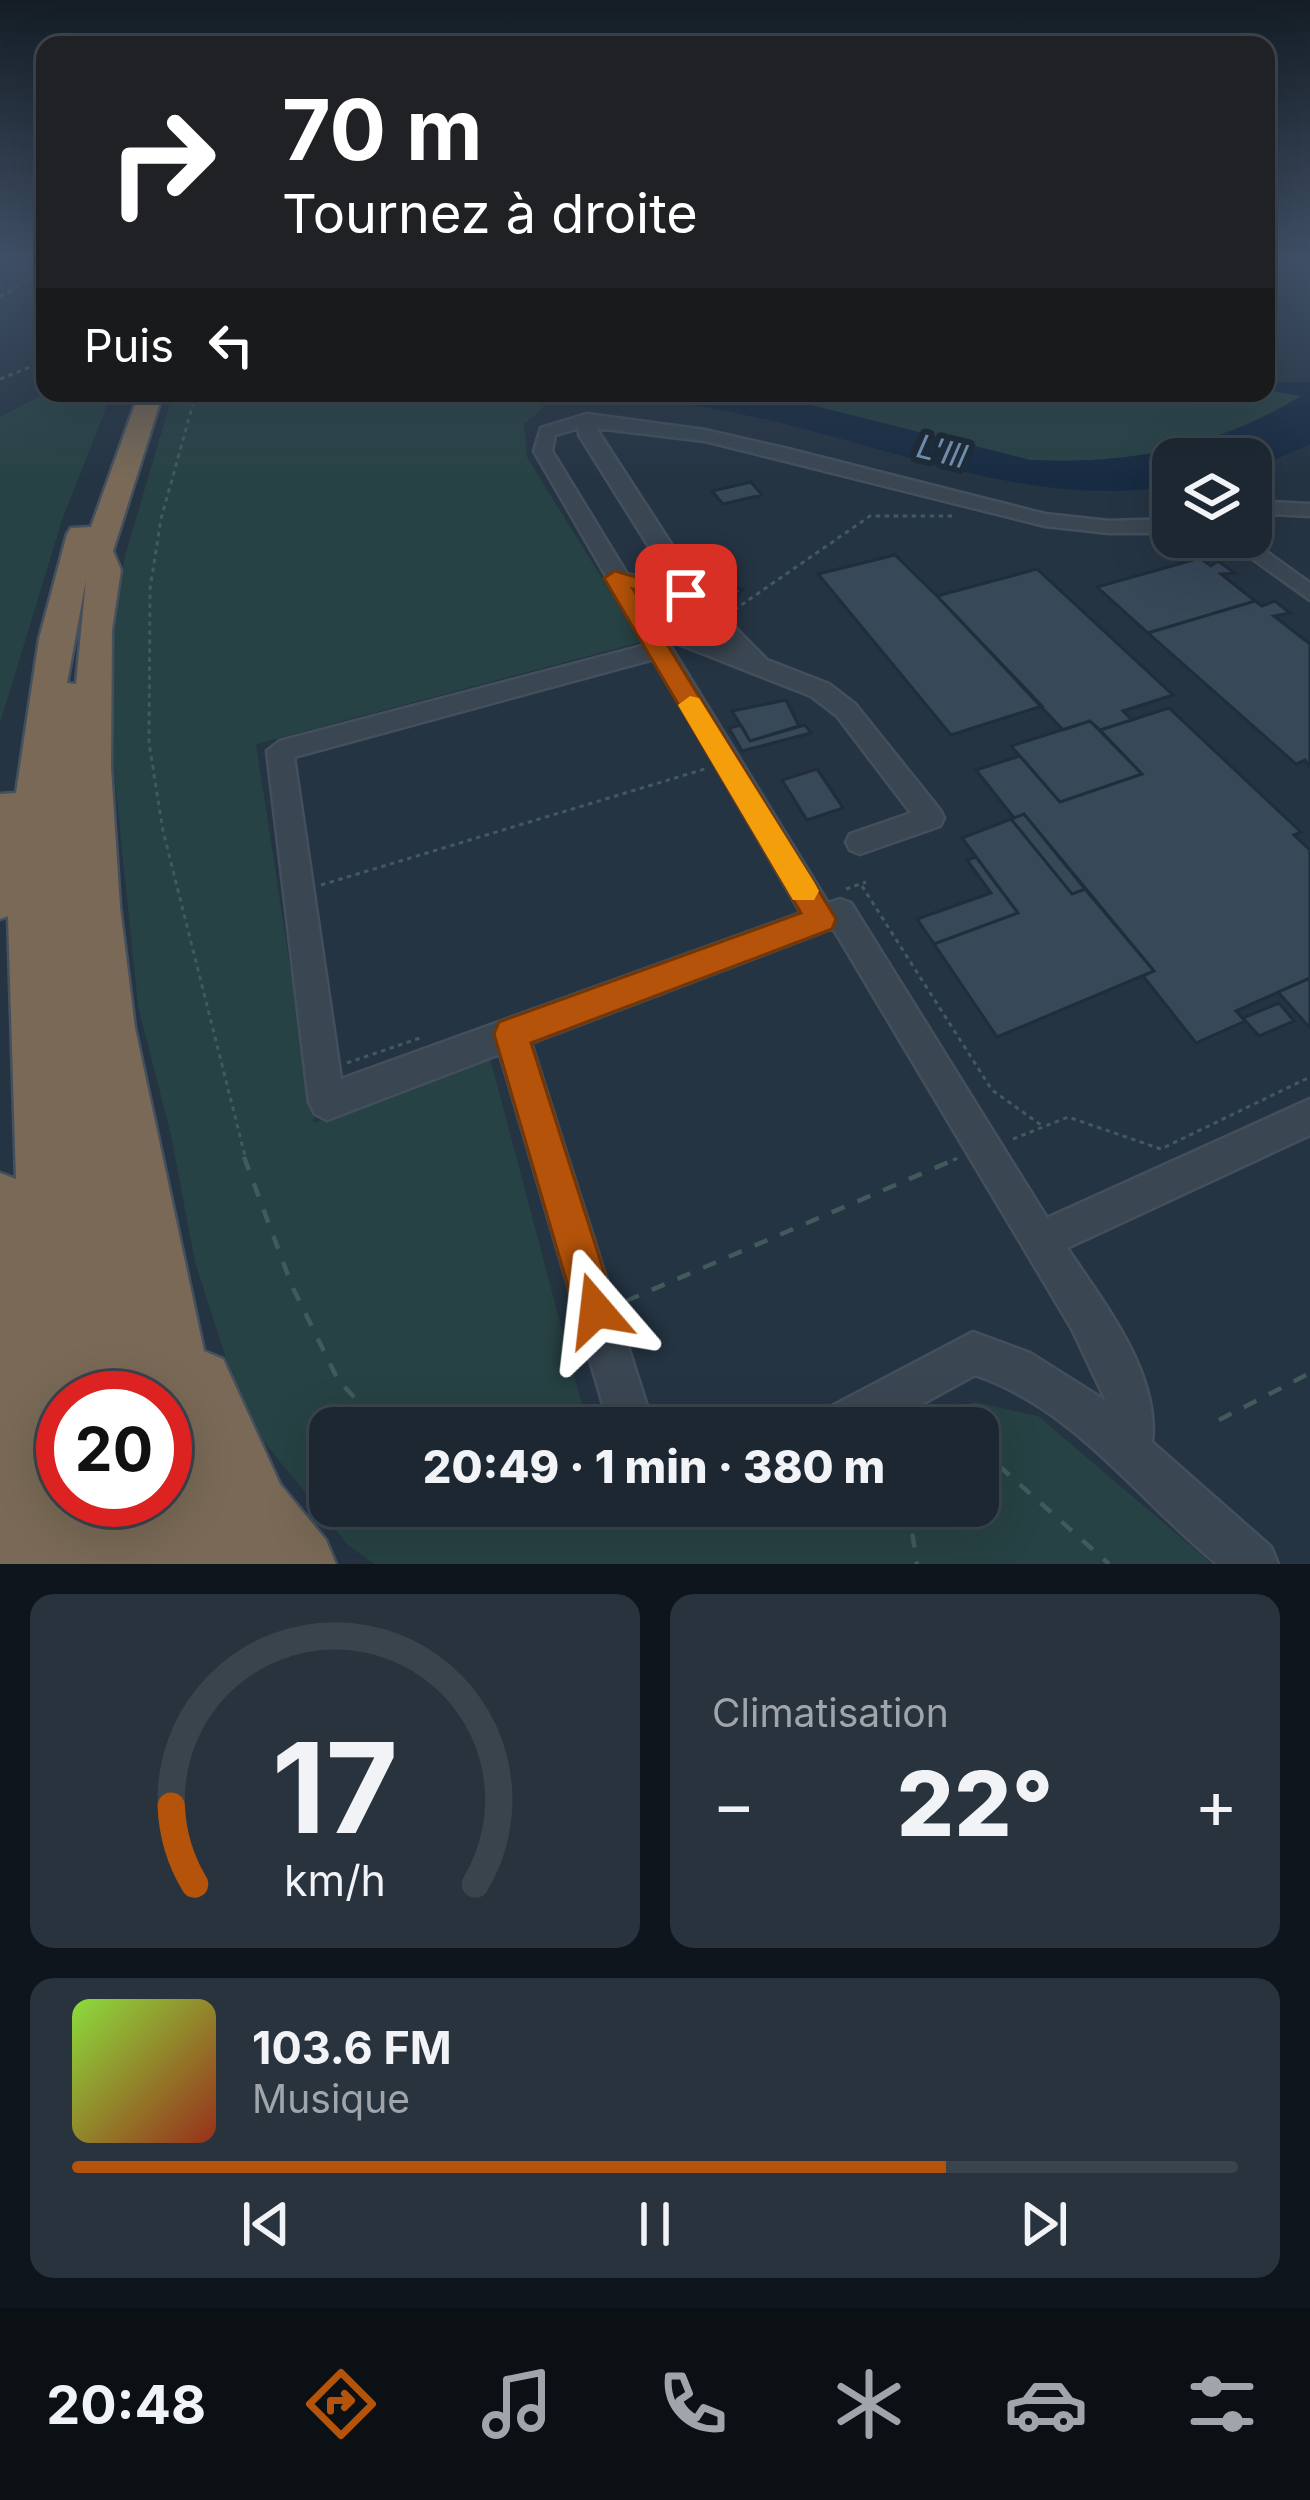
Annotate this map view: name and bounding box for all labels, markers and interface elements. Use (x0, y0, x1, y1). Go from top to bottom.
text: 70 m (282, 79, 483, 180)
icon: right (84, 84, 240, 240)
text: Tournez à droite (282, 181, 698, 246)
icon: left (198, 312, 264, 378)
text: Puis (84, 318, 174, 373)
water label: L'Ill (913, 425, 971, 477)
map controls (1152, 438, 1272, 558)
button: layers (1152, 438, 1272, 558)
pin (635, 544, 737, 646)
icon: arrive (653, 562, 719, 628)
position arrow (533, 1247, 659, 1373)
speed limit sign: 20 (36, 1371, 192, 1527)
text: 20:49 · 1 min · 380 m (423, 1439, 885, 1494)
text: Climatisation (712, 1689, 949, 1736)
text: 17 (272, 1712, 398, 1863)
text: 22° (897, 1749, 1053, 1858)
text: − (712, 1764, 756, 1844)
text: + (1194, 1764, 1238, 1844)
text: km/h (284, 1854, 386, 1906)
text: 103.6 FM (252, 2020, 452, 2075)
text: Musique (252, 2075, 410, 2122)
icon: previous (233, 2191, 299, 2257)
icon: pause (622, 2191, 688, 2257)
icon: next (1011, 2191, 1077, 2257)
icon: directions (299, 2362, 383, 2446)
icon: music (475, 2362, 559, 2446)
icon: phone (651, 2362, 735, 2446)
icon: climate (827, 2362, 911, 2446)
icon: car (1004, 2362, 1088, 2446)
icon: filters (1180, 2362, 1264, 2446)
text: 20:48 (46, 2372, 206, 2437)

